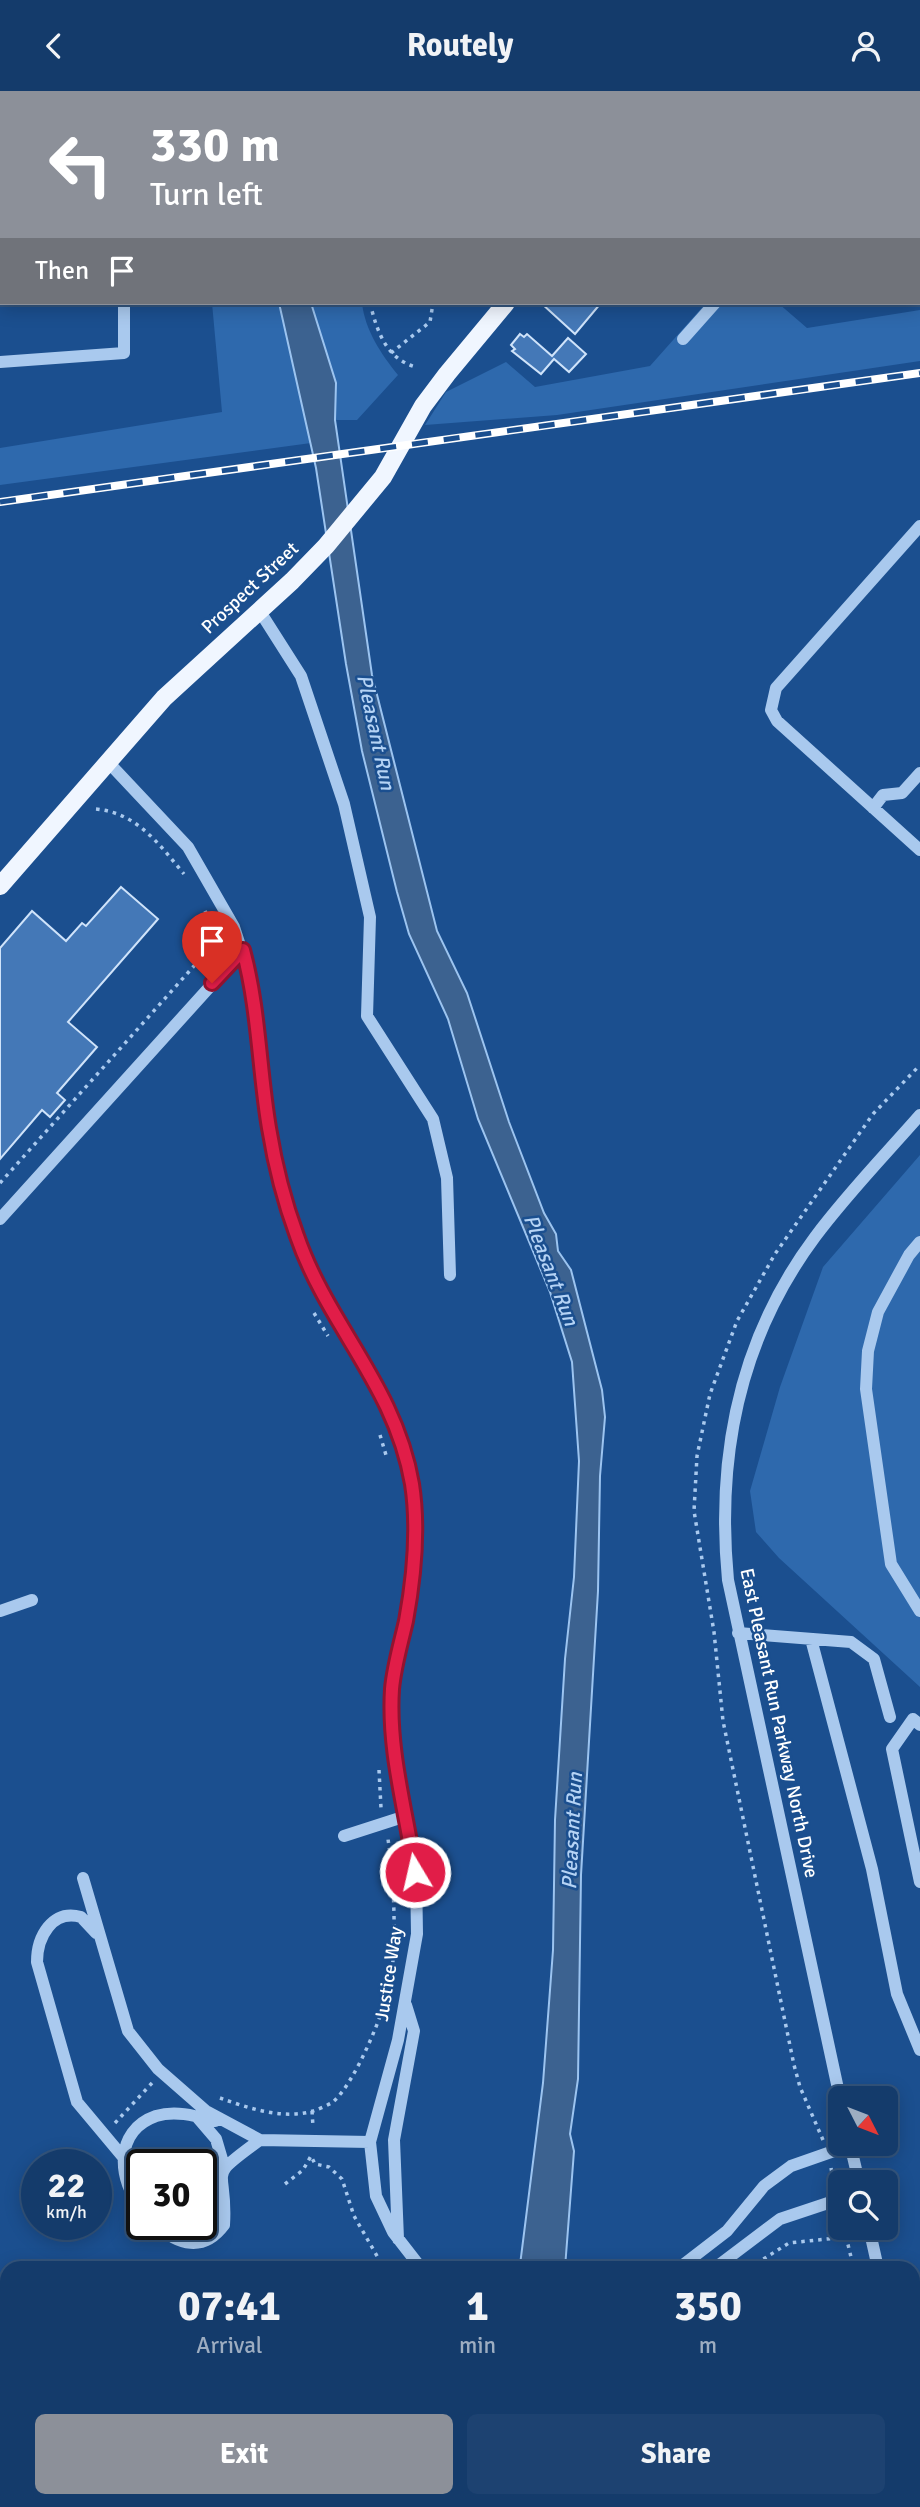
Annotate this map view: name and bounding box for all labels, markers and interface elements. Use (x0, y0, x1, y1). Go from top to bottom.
text: Routely (407, 26, 513, 65)
icon: back (35, 27, 73, 65)
icon: person (847, 27, 885, 65)
text: 330 m (150, 115, 280, 175)
icon: left (35, 119, 126, 210)
text: Turn left (150, 175, 263, 214)
icon: arrive (103, 252, 141, 290)
text: Then (35, 255, 89, 287)
street label: Prospect Street (196, 537, 304, 639)
water label: Pleasant Run (351, 672, 401, 793)
pin (182, 911, 242, 983)
icon: arrive (193, 922, 231, 960)
water label: Pleasant Run (518, 1211, 584, 1330)
street label: East Pleasant Run Parkway North Drive (734, 1566, 824, 1880)
water label: Pleasant Run (556, 1771, 588, 1890)
position arrow (378, 1835, 452, 1909)
street label: Justice Way (370, 1925, 408, 2023)
north arrow (828, 2086, 898, 2156)
map controls (828, 2086, 898, 2240)
speed limit sign: 30 (126, 2149, 217, 2240)
text: 22 (48, 2164, 85, 2207)
button: search (828, 2170, 898, 2240)
text: km/h (46, 2201, 87, 2223)
text: 07:41 (178, 2281, 281, 2332)
text: 1 (466, 2281, 489, 2332)
text: 350 (674, 2281, 742, 2332)
text: Arrival (196, 2331, 263, 2360)
text: min (459, 2331, 496, 2360)
text: m (699, 2331, 717, 2360)
button: Exit (35, 2414, 453, 2494)
button: Share (467, 2414, 885, 2494)

